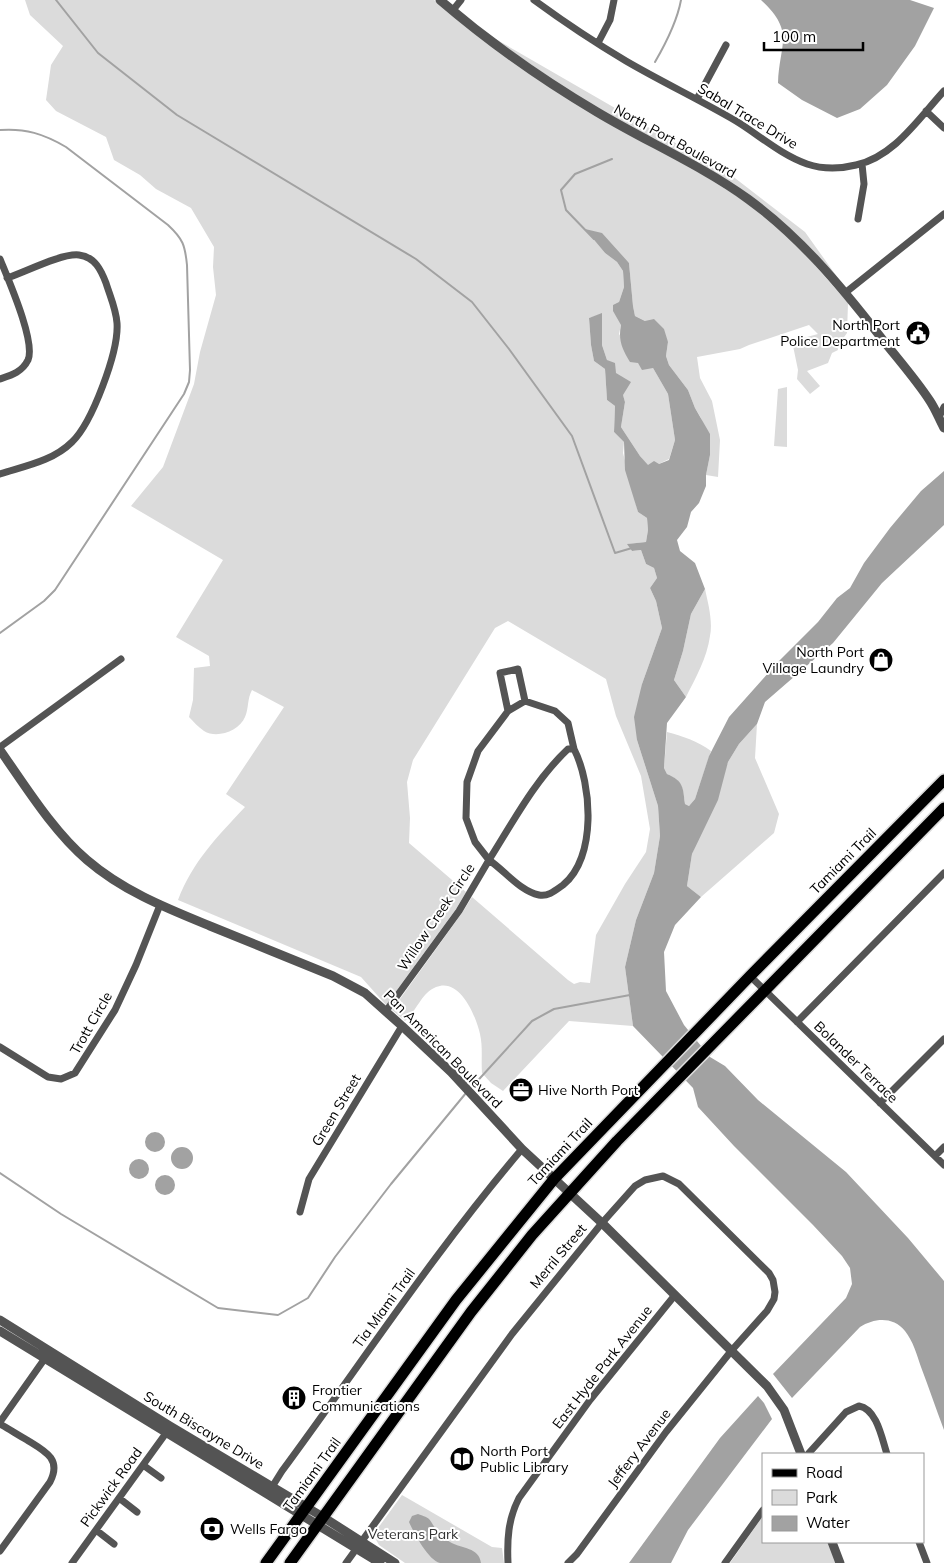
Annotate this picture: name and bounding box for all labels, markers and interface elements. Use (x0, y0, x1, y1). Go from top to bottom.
scale bar (764, 20, 863, 52)
text: 100 m (772, 27, 816, 46)
street label: Sabal Trace Drive (695, 79, 801, 153)
street label: North Port Boulevard (611, 100, 739, 182)
place label: North Port Police Department (780, 316, 900, 350)
public building icon: North Port Police Department (905, 320, 931, 346)
place label: North Port Village Laundry (762, 643, 865, 677)
shop icon: North Port Village Laundry (868, 647, 894, 673)
street label: Tamiami Trail (806, 824, 880, 898)
street label: Willow Creek Circle (393, 860, 479, 974)
street label: Pan American Boulevard (380, 986, 506, 1112)
street label: Trott Circle (66, 988, 116, 1058)
street label: Bolander Terrace (810, 1017, 902, 1107)
street label: Green Street (307, 1071, 365, 1149)
office icon: Hive North Port (508, 1077, 534, 1103)
place label: Hive North Port (538, 1081, 639, 1099)
street label: Tamiami Trail (524, 1114, 596, 1190)
street label: Merril Street (526, 1220, 590, 1292)
street label: Tia Miami Trail (349, 1265, 419, 1351)
street label: East Hyde Park Avenue (548, 1302, 656, 1432)
place label: Frontier Communications (312, 1381, 420, 1415)
building icon: Frontier Communications (281, 1385, 307, 1411)
street label: South Biscayne Drive (141, 1387, 267, 1473)
street label: Jeffery Avenue (603, 1405, 675, 1491)
street label: Tamiami Trail (279, 1434, 345, 1514)
place label: North Port Public Library (480, 1442, 569, 1476)
street label: Pickwick Road (76, 1444, 146, 1530)
library icon: North Port Public Library (449, 1446, 475, 1472)
legend (762, 1453, 924, 1543)
text: Road (806, 1463, 843, 1482)
text: Park (806, 1488, 838, 1507)
text: Water (806, 1513, 850, 1532)
bank icon: Wells Fargo (199, 1516, 225, 1542)
place label: Wells Fargo (230, 1520, 307, 1538)
park label: Veterans Park (368, 1525, 459, 1543)

